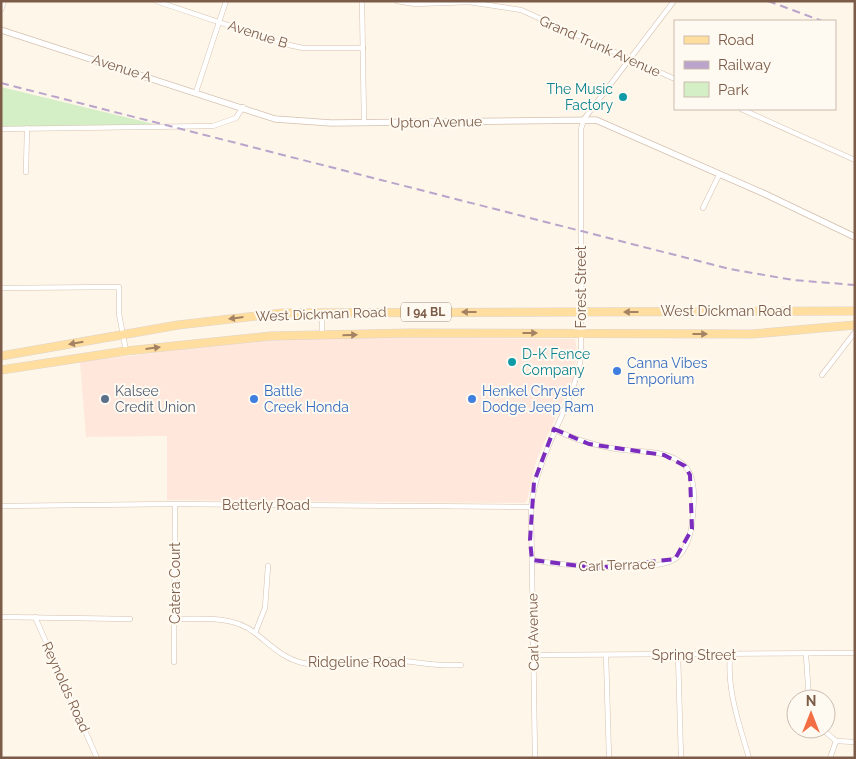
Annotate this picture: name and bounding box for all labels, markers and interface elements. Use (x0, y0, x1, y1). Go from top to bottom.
street label: Grand Trunk Avenue (537, 12, 663, 80)
street label: Avenue B (226, 17, 290, 51)
legend (674, 20, 836, 110)
text: Road (718, 31, 754, 49)
street label: Avenue A (90, 51, 154, 85)
text: Railway (718, 56, 771, 74)
place label: The Music Factory (546, 81, 613, 113)
text: Park (718, 81, 749, 99)
marker: The Music Factory (617, 91, 629, 103)
street label: Upton Avenue (390, 113, 482, 131)
street label: Forest Street (573, 245, 589, 328)
road number: I 94 BL (401, 302, 451, 322)
street label: West Dickman Road (661, 303, 791, 319)
street label: West Dickman Road (255, 304, 387, 324)
one-way arrow (460, 308, 476, 316)
one-way arrow (623, 308, 639, 316)
one-way arrow (228, 314, 244, 322)
one-way arrow (522, 329, 538, 337)
one-way arrow (342, 330, 358, 338)
one-way arrow (692, 330, 708, 338)
one-way arrow (67, 339, 83, 347)
one-way arrow (146, 344, 162, 352)
place label: D-K Fence Company (522, 346, 590, 378)
place label: Canna Vibes Emporium (627, 355, 708, 387)
marker: D-K Fence Company (506, 356, 518, 368)
marker: Canna Vibes Emporium (611, 365, 623, 377)
place label: Kalsee Credit Union (115, 383, 196, 415)
place label: Battle Creek Honda (264, 383, 349, 415)
place label: Henkel Chrysler Dodge Jeep Ram (482, 383, 594, 415)
marker: Kalsee Credit Union (99, 393, 111, 405)
marker: Battle Creek Honda (248, 393, 260, 405)
marker: Henkel Chrysler Dodge Jeep Ram (466, 393, 478, 405)
street label: Betterly Road (222, 497, 310, 513)
street label: Catera Court (167, 542, 183, 624)
street label: Carl Terrace (578, 556, 656, 574)
street label: Carl Avenue (524, 593, 542, 671)
street label: Reynolds Road (39, 639, 93, 735)
street label: Spring Street (652, 647, 736, 663)
street label: Ridgeline Road (308, 654, 406, 670)
north arrow (786, 689, 836, 739)
text: N (806, 693, 816, 709)

